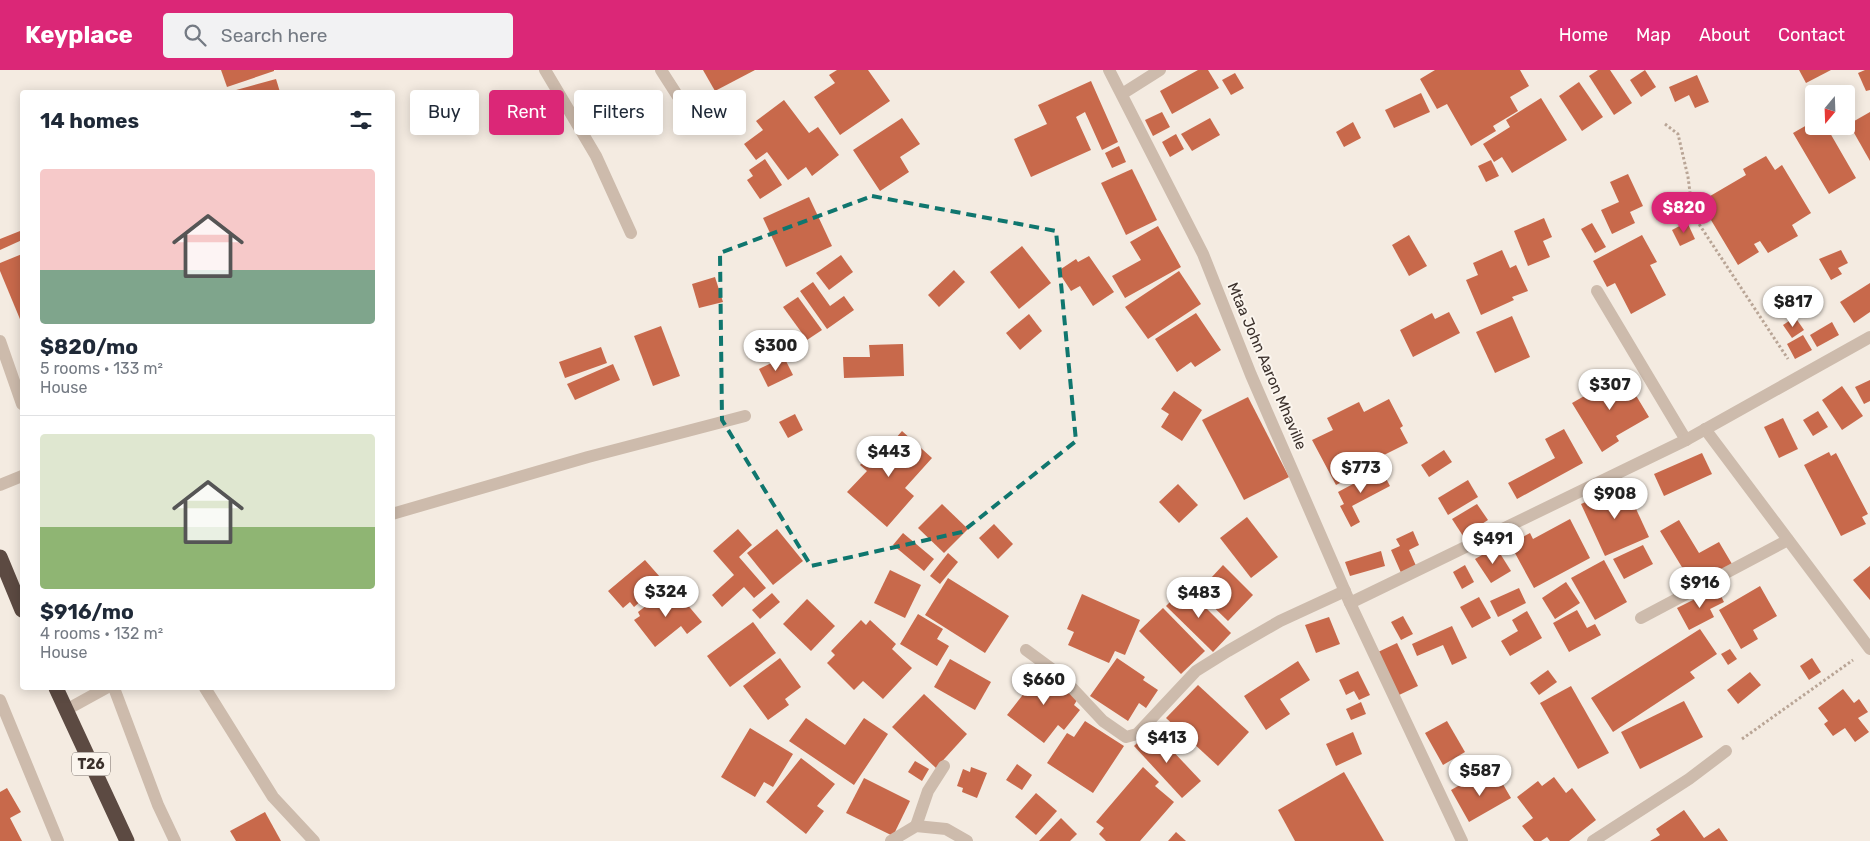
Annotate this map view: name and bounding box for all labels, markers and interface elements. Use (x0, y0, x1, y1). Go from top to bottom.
search box (163, 13, 513, 58)
text: Keyplace (25, 21, 133, 49)
icon: search (181, 21, 209, 49)
text: Search here (221, 24, 327, 47)
text: Home (1559, 24, 1608, 46)
text: Map (1636, 24, 1671, 46)
text: About (1699, 24, 1750, 46)
text: Contact (1778, 24, 1845, 46)
north arrow (1805, 85, 1855, 135)
map controls (1805, 85, 1855, 135)
chip: Buy (410, 90, 479, 135)
chip: Rent (489, 90, 564, 135)
chip: Filters (574, 90, 663, 135)
chip: New (673, 90, 746, 135)
icon: filters (347, 106, 375, 134)
text: 14 homes (40, 108, 139, 133)
pin: $820 (1654, 191, 1714, 234)
text: $820 (1663, 198, 1705, 217)
icon: home (163, 201, 253, 291)
street label: Mtaa John Aaron Mhaville (1224, 280, 1310, 452)
pin: $817 (1763, 286, 1823, 328)
text: $817 (1774, 292, 1812, 311)
pin: $300 (746, 330, 806, 372)
text: $820/mo (40, 334, 138, 359)
text: $300 (755, 336, 798, 355)
text: 5 rooms · 133 m² (40, 359, 163, 378)
pin: $307 (1580, 368, 1640, 411)
text: $307 (1589, 375, 1631, 394)
text: House (40, 378, 87, 397)
pin: $443 (859, 436, 919, 478)
text: $443 (867, 442, 911, 461)
pin: $773 (1331, 452, 1391, 494)
text: $773 (1341, 458, 1381, 477)
icon: home (163, 467, 253, 557)
pin: $908 (1585, 478, 1645, 520)
text: $908 (1594, 484, 1636, 503)
pin: $491 (1463, 522, 1523, 565)
text: $491 (1473, 529, 1513, 548)
pin: $916 (1670, 566, 1730, 609)
text: $916 (1680, 573, 1720, 592)
pin: $324 (636, 576, 696, 618)
pin: $483 (1169, 576, 1229, 619)
text: $324 (645, 582, 687, 601)
text: $483 (1178, 583, 1221, 602)
text: $916/mo (40, 599, 134, 624)
text: 4 rooms · 132 m² (40, 624, 163, 643)
text: House (40, 643, 87, 662)
pin: $660 (1014, 664, 1074, 706)
text: $660 (1023, 670, 1065, 689)
pin: $413 (1137, 722, 1197, 764)
text: $413 (1147, 728, 1187, 747)
road number: T26 (72, 752, 110, 776)
pin: $587 (1450, 754, 1510, 797)
text: $587 (1459, 761, 1501, 780)

